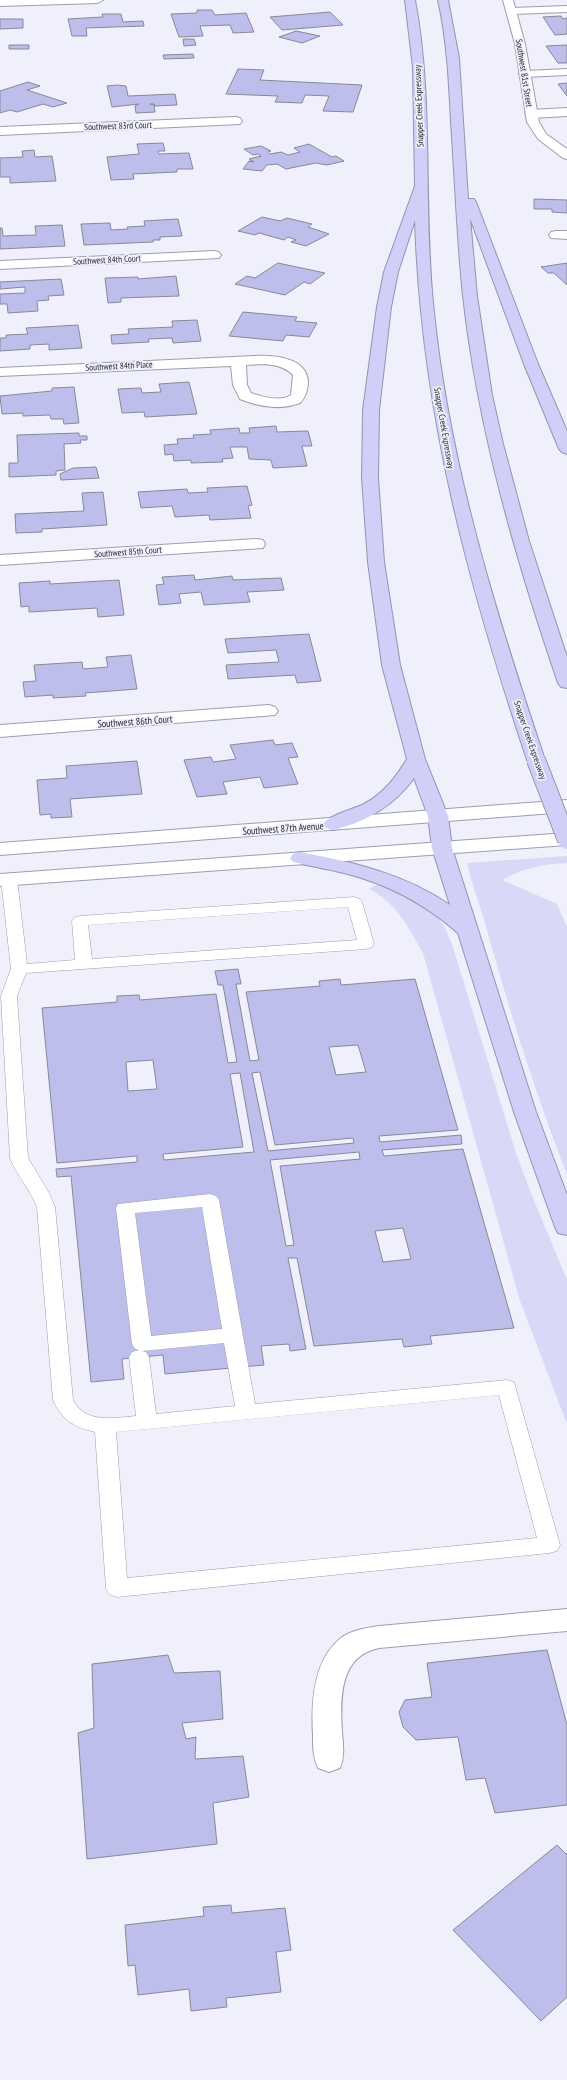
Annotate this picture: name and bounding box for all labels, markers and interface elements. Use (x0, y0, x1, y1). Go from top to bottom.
street label: Southwest 81st Street (514, 38, 535, 108)
street label: Snapper Creek Expressway (412, 64, 425, 147)
street label: Southwest 83rd Court (84, 119, 152, 132)
street label: Southwest 84th Court (73, 252, 142, 267)
street label: Southwest 84th Place (85, 358, 153, 373)
street label: Snapper Creek Expressway (432, 386, 457, 470)
street label: Southwest 85th Court (94, 544, 163, 559)
street label: Snapper Creek Expressway (512, 699, 549, 781)
street label: Southwest 86th Court (97, 712, 173, 731)
street label: Southwest 87th Avenue (242, 819, 324, 838)

